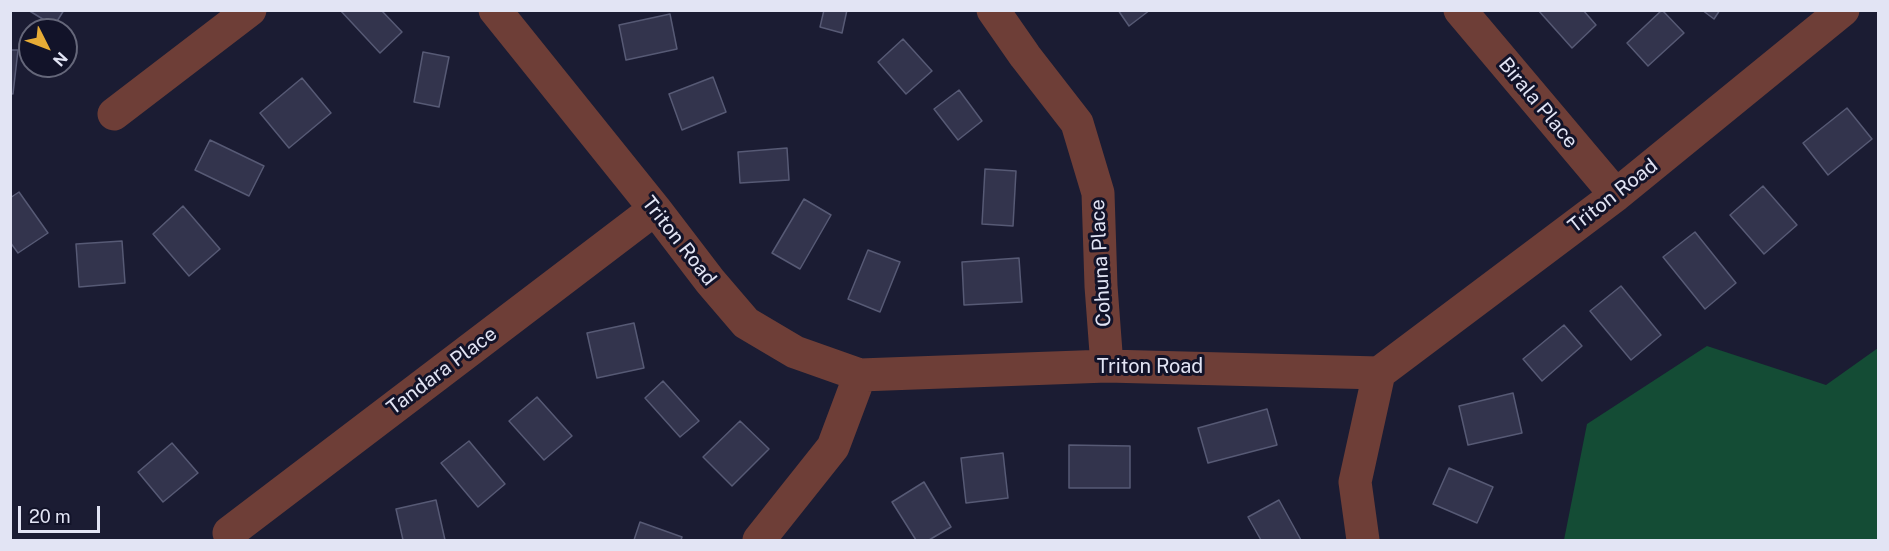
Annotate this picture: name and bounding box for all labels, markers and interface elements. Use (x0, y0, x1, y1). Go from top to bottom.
north arrow (18, 18, 78, 78)
text: N (49, 48, 72, 70)
street label: Birala Place (1493, 53, 1583, 153)
street label: Triton Road (1564, 154, 1662, 238)
street label: Triton Road (637, 192, 721, 290)
street label: Cohuna Place (1086, 199, 1116, 327)
street label: Tandara Place (382, 322, 502, 420)
street label: Triton Road (1097, 355, 1203, 379)
scale bar (21, 494, 104, 532)
text: 20 m (29, 506, 71, 527)

